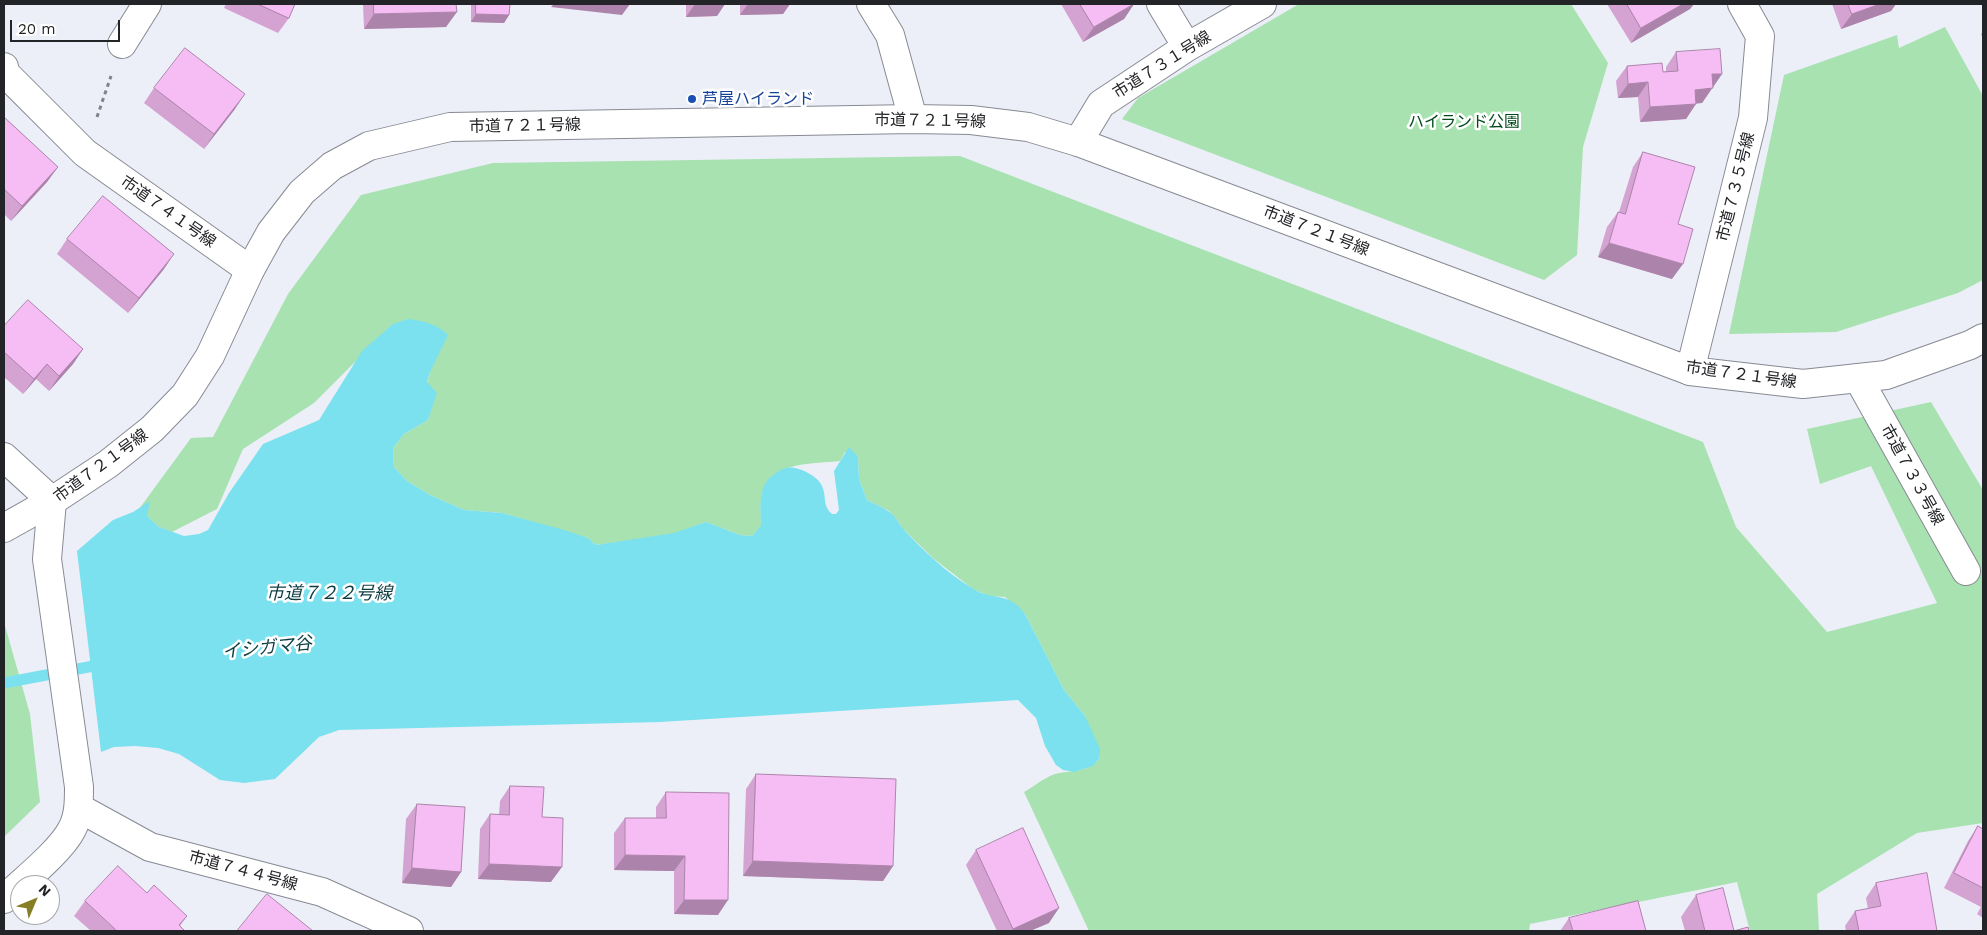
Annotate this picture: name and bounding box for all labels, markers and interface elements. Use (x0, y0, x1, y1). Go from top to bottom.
scale bar (12, 10, 122, 42)
text: 20 m (18, 20, 56, 38)
street label: 市道７３１号線 (1109, 27, 1215, 103)
place label: 芦屋ハイランド (702, 89, 814, 109)
marker: 芦屋ハイランド (686, 93, 698, 105)
street label: 市道７２１号線 (874, 110, 986, 132)
park label: ハイランド公園 (1408, 112, 1520, 132)
street label: 市道７２１号線 (469, 115, 581, 137)
street label: 市道７３５号線 (1713, 130, 1759, 244)
street label: 市道７４１号線 (117, 172, 219, 252)
street label: 市道７２１号線 (1260, 202, 1372, 260)
street label: 市道７２１号線 (1684, 358, 1798, 392)
street label: 市道７３３号線 (1876, 421, 1948, 529)
street label: 市道７２１号線 (50, 425, 152, 507)
water label: 市道７２２号線 (266, 583, 392, 605)
water label: イシガマ谷 (221, 633, 313, 663)
street label: 市道７４４号線 (186, 847, 300, 895)
north arrow (10, 875, 60, 925)
text: N (36, 881, 54, 899)

